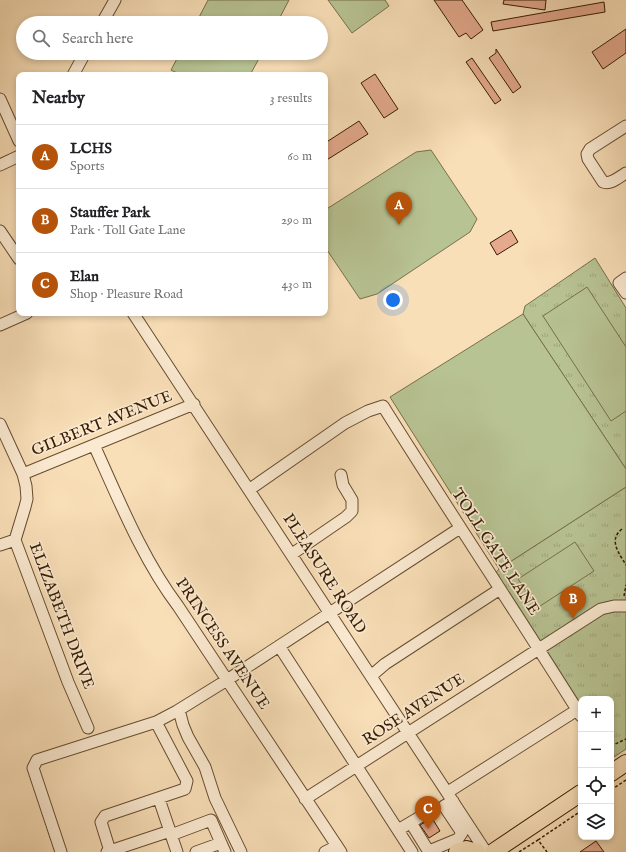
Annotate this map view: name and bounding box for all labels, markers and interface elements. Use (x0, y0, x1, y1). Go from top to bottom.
search box (16, 16, 328, 60)
icon: search (30, 27, 52, 49)
text: Search here (62, 29, 133, 48)
text: Nearby (32, 88, 85, 109)
text: 3 results (270, 90, 312, 107)
text: LCHS (70, 139, 112, 158)
text: A (41, 148, 49, 165)
text: 60 m (287, 148, 312, 165)
text: Sports (70, 158, 105, 175)
pin: A (386, 192, 412, 225)
text: Stauffer Park (70, 203, 150, 222)
text: B (41, 212, 49, 229)
text: 290 m (281, 212, 312, 229)
text: Park · Toll Gate Lane (70, 222, 185, 239)
text: Elan (70, 267, 99, 286)
text: C (40, 276, 50, 293)
text: 430 m (282, 276, 312, 293)
text: Shop · Pleasure Road (70, 286, 183, 303)
your location (383, 290, 403, 310)
street label: GILBERT AVENUE (29, 387, 175, 461)
street label: TOLL GATE LANE (446, 485, 544, 619)
street label: PLEASURE ROAD (278, 510, 370, 638)
street label: ELIZABETH DRIVE (24, 540, 98, 692)
street label: PRINCESS AVENUE (171, 574, 273, 714)
pin: B (560, 586, 586, 619)
street label: ROSE AVENUE (359, 669, 469, 751)
map controls (578, 696, 614, 840)
button: + (578, 696, 614, 732)
button: − (578, 732, 614, 768)
button: locate (578, 768, 614, 804)
pin: C (415, 796, 441, 829)
button: layers (578, 804, 614, 840)

